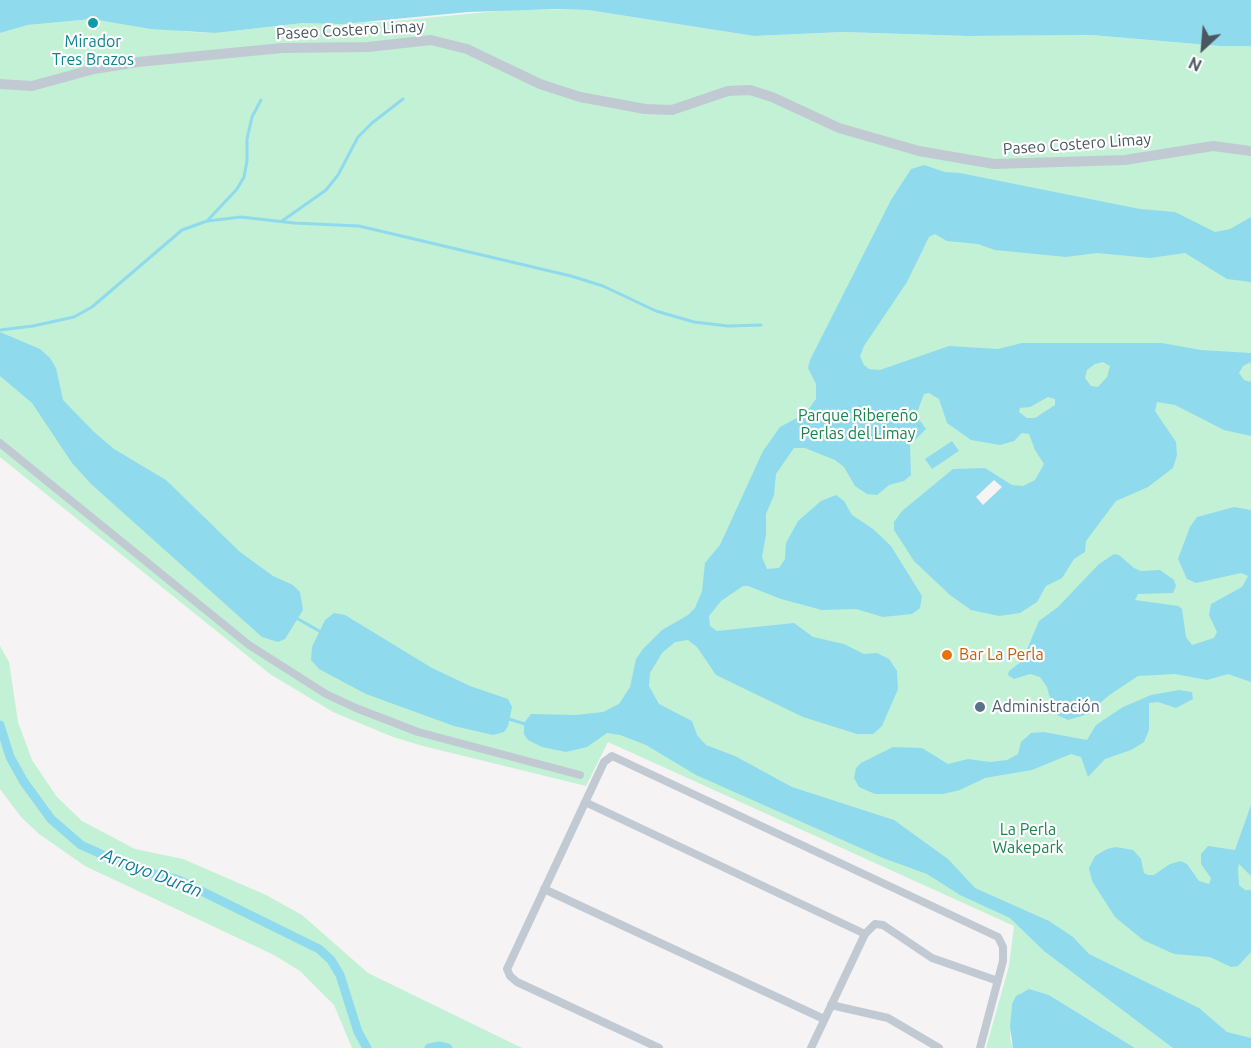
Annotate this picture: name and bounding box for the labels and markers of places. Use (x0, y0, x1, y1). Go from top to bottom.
marker: Mirador Tres Brazos (86, 16, 100, 30)
place label: Mirador Tres Brazos (52, 32, 134, 70)
place label: Bar La Perla (959, 645, 1044, 665)
marker: Bar La Perla (940, 648, 954, 662)
place label: Administración (992, 697, 1100, 717)
marker: Administración (973, 700, 987, 714)

